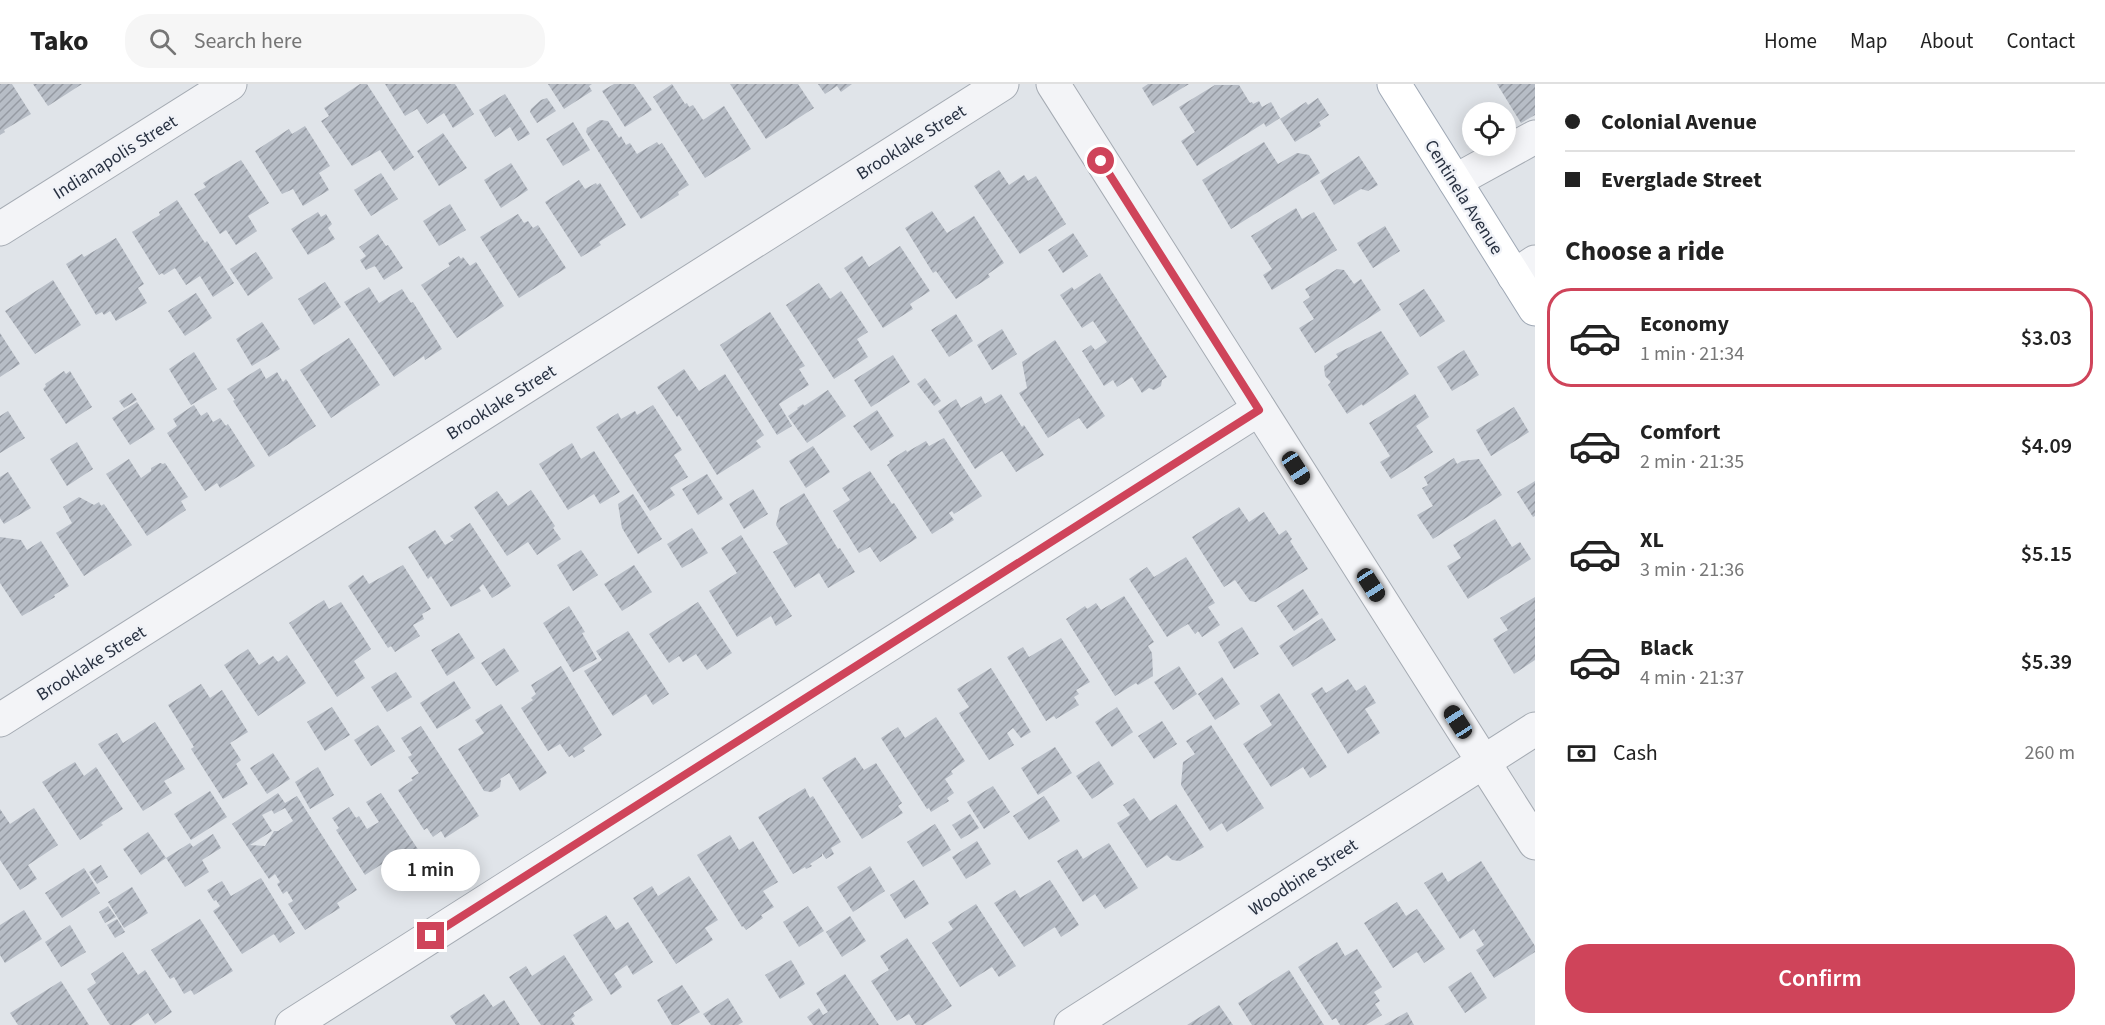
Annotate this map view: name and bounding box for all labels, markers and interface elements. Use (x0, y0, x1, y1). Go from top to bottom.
search box (125, 14, 545, 68)
text: Tako (30, 21, 89, 61)
icon: search (146, 25, 179, 58)
text: Search here (194, 25, 302, 57)
text: Home (1764, 26, 1817, 56)
text: Map (1850, 26, 1888, 56)
text: About (1921, 26, 1973, 56)
text: Contact (2006, 26, 2075, 56)
street label: Brooklake Street (852, 99, 971, 186)
map controls (1462, 102, 1516, 156)
button: locate (1462, 102, 1516, 156)
text: Colonial Avenue (1601, 106, 1757, 138)
street label: Indianapolis Street (48, 109, 182, 206)
street label: Centinela Avenue (1418, 135, 1509, 260)
route start (1087, 147, 1114, 174)
text: Everglade Street (1601, 164, 1762, 196)
text: Choose a ride (1565, 232, 1725, 271)
text: Economy (1640, 308, 1729, 340)
icon: car (1568, 311, 1622, 365)
text: $3.03 (2021, 322, 2072, 354)
text: 1 min · 21:34 (1640, 340, 1744, 368)
street label: Brooklake Street (442, 359, 561, 446)
text: Comfort (1640, 416, 1721, 448)
icon: car (1568, 419, 1622, 473)
text: $4.09 (2021, 430, 2072, 462)
car (1279, 448, 1313, 488)
text: 2 min · 21:35 (1640, 448, 1744, 476)
text: XL (1640, 524, 1664, 556)
icon: car (1568, 527, 1622, 581)
text: $5.15 (2021, 538, 2072, 570)
text: 3 min · 21:36 (1640, 556, 1744, 584)
car (1354, 565, 1388, 605)
street label: Brooklake Street (32, 620, 151, 707)
text: Black (1640, 632, 1694, 664)
icon: car (1568, 635, 1622, 689)
text: $5.39 (2021, 646, 2072, 678)
text: 4 min · 21:37 (1640, 664, 1744, 692)
car (1441, 702, 1475, 742)
icon: cash (1565, 737, 1598, 770)
text: Cash (1613, 737, 1658, 769)
text: 260 m (2025, 739, 2075, 767)
street label: Woodbine Street (1244, 833, 1363, 922)
callout: 1 min (382, 849, 480, 891)
text: 1 min (407, 856, 454, 884)
route end (417, 922, 444, 949)
button: Confirm (1565, 944, 2075, 1013)

